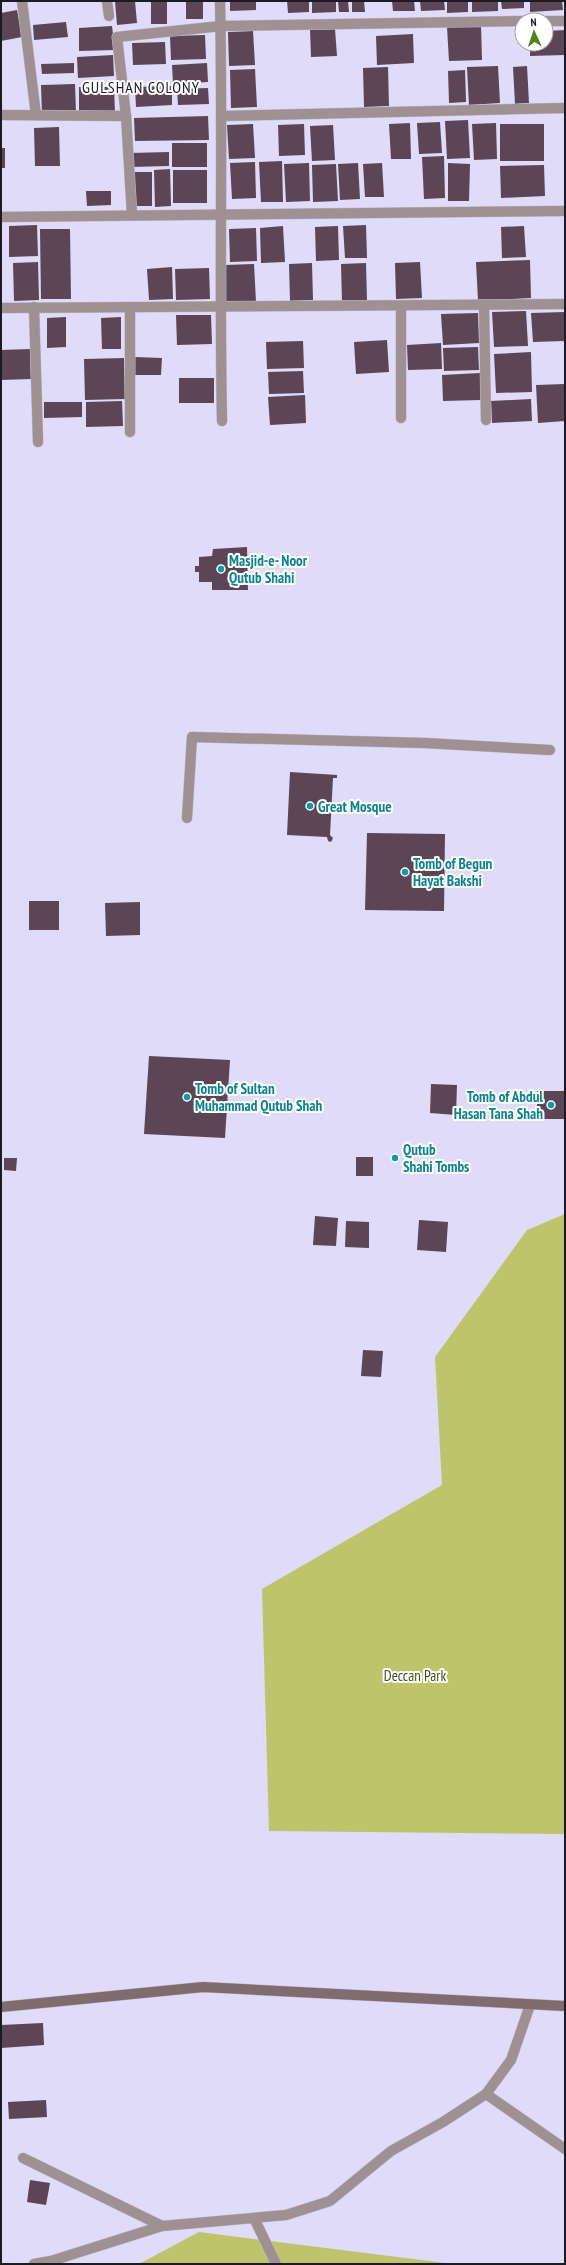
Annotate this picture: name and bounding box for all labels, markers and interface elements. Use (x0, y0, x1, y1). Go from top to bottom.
north arrow (514, 12, 554, 52)
text: N (530, 15, 537, 29)
district label: GULSHAN COLONY (82, 77, 200, 97)
place label: Masjid-e- Noor Qutub Shahi (229, 551, 308, 587)
marker: Masjid-e- Noor Qutub Shahi (216, 564, 226, 574)
place label: Great Mosque (318, 797, 392, 816)
marker: Great Mosque (305, 801, 315, 811)
place label: Tomb of Begun Hayat Bakshi (413, 854, 493, 890)
marker: Tomb of Begun Hayat Bakshi (400, 867, 410, 877)
place label: Tomb of Sultan Muhammad Qutub Shah (195, 1079, 323, 1115)
place label: Tomb of Abdul Hasan Tana Shah (454, 1087, 543, 1123)
marker: Tomb of Sultan Muhammad Qutub Shah (182, 1092, 192, 1102)
marker: Tomb of Abdul Hasan Tana Shah (546, 1100, 556, 1110)
place label: Qutub Shahi Tombs (403, 1140, 469, 1176)
marker: Qutub Shahi Tombs (390, 1153, 400, 1163)
park label: Deccan Park (384, 1666, 446, 1685)

